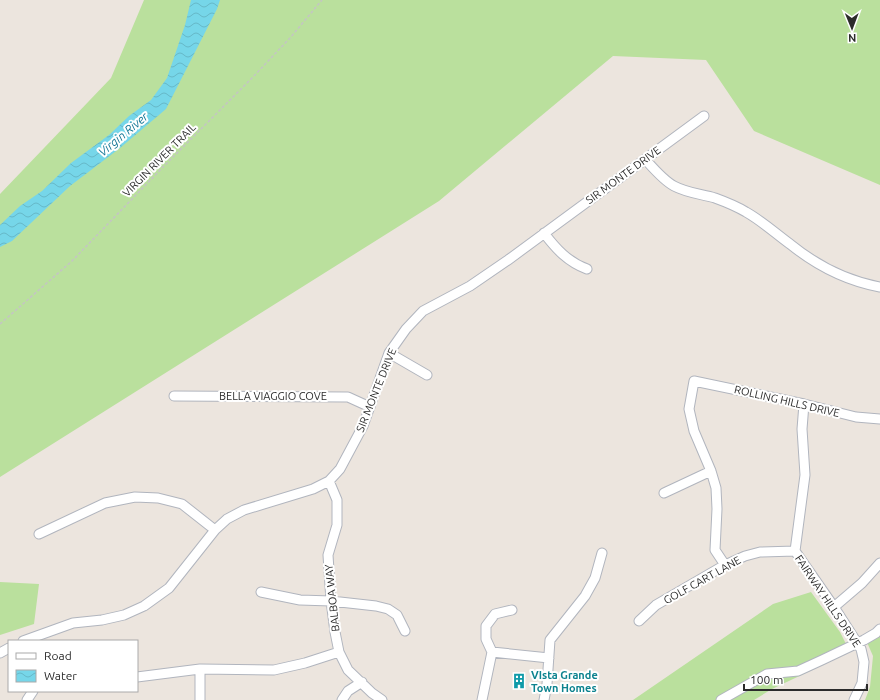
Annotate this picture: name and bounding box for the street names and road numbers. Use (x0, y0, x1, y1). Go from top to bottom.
street label: VIRGIN RIVER TRAIL (120, 121, 198, 199)
street label: SIR MONTE DRIVE (583, 144, 663, 206)
street label: SIR MONTE DRIVE (354, 346, 398, 434)
street label: ROLLING HILLS DRIVE (733, 383, 841, 419)
street label: BELLA VIAGGIO COVE (219, 390, 327, 402)
street label: FAIRWAY HILLS DRIVE (793, 553, 863, 649)
street label: GOLF CART LANE (661, 554, 743, 606)
street label: BALBOA WAY (322, 563, 341, 632)

